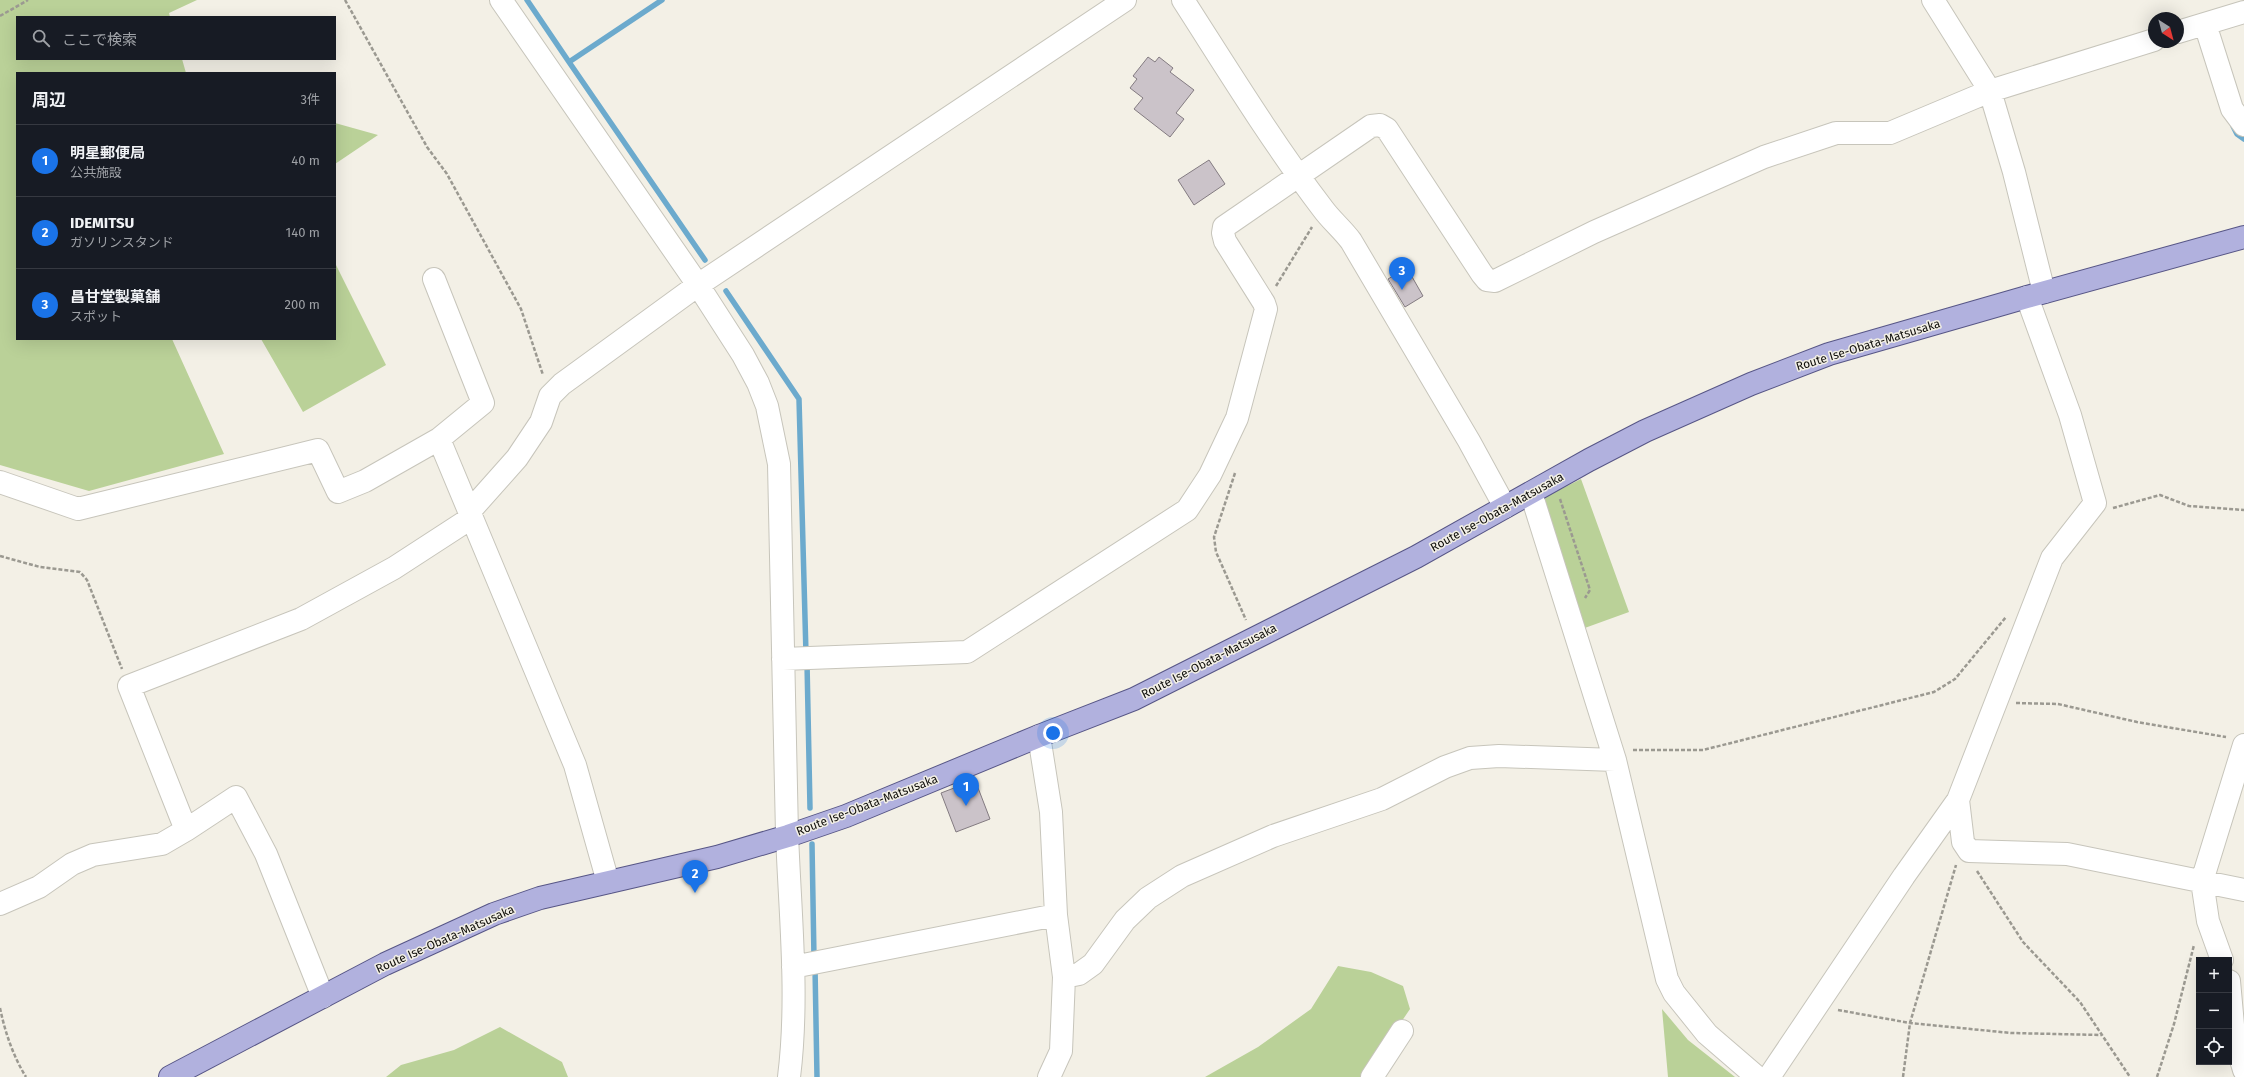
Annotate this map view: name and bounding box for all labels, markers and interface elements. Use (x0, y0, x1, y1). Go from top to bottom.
north arrow (2148, 12, 2184, 48)
search box (16, 16, 336, 60)
icon: search (30, 27, 52, 49)
text: ここで検索 (62, 31, 137, 49)
text: 周辺 (32, 90, 66, 111)
text: 3件 (301, 92, 320, 107)
text: 明星郵便局 (70, 144, 145, 162)
text: 1 (42, 153, 48, 168)
text: 40 m (291, 153, 320, 168)
text: 公共施設 (70, 165, 122, 180)
text: IDEMITSU (70, 214, 134, 232)
text: 2 (42, 225, 48, 240)
text: 140 m (286, 225, 320, 240)
text: ガソリンスタンド (70, 235, 174, 250)
pin: 3 (1389, 257, 1415, 290)
text: 昌甘堂製菓舗 (70, 288, 160, 306)
text: 3 (42, 297, 48, 312)
text: 200 m (284, 297, 320, 312)
text: スポット (70, 309, 122, 324)
street label: Route Ise-Obata-Matsusaka (1794, 316, 1942, 374)
street label: Route Ise-Obata-Matsusaka (1428, 469, 1566, 555)
street label: Route Ise-Obata-Matsusaka (1139, 621, 1279, 701)
your location (1043, 723, 1063, 743)
street label: Route Ise-Obata-Matsusaka (794, 772, 940, 838)
pin: 1 (953, 773, 979, 806)
pin: 2 (682, 860, 708, 893)
street label: Route Ise-Obata-Matsusaka (374, 902, 516, 976)
map controls (2196, 957, 2232, 1065)
button: + (2196, 957, 2232, 993)
button: − (2196, 993, 2232, 1029)
button: locate (2196, 1029, 2232, 1065)

